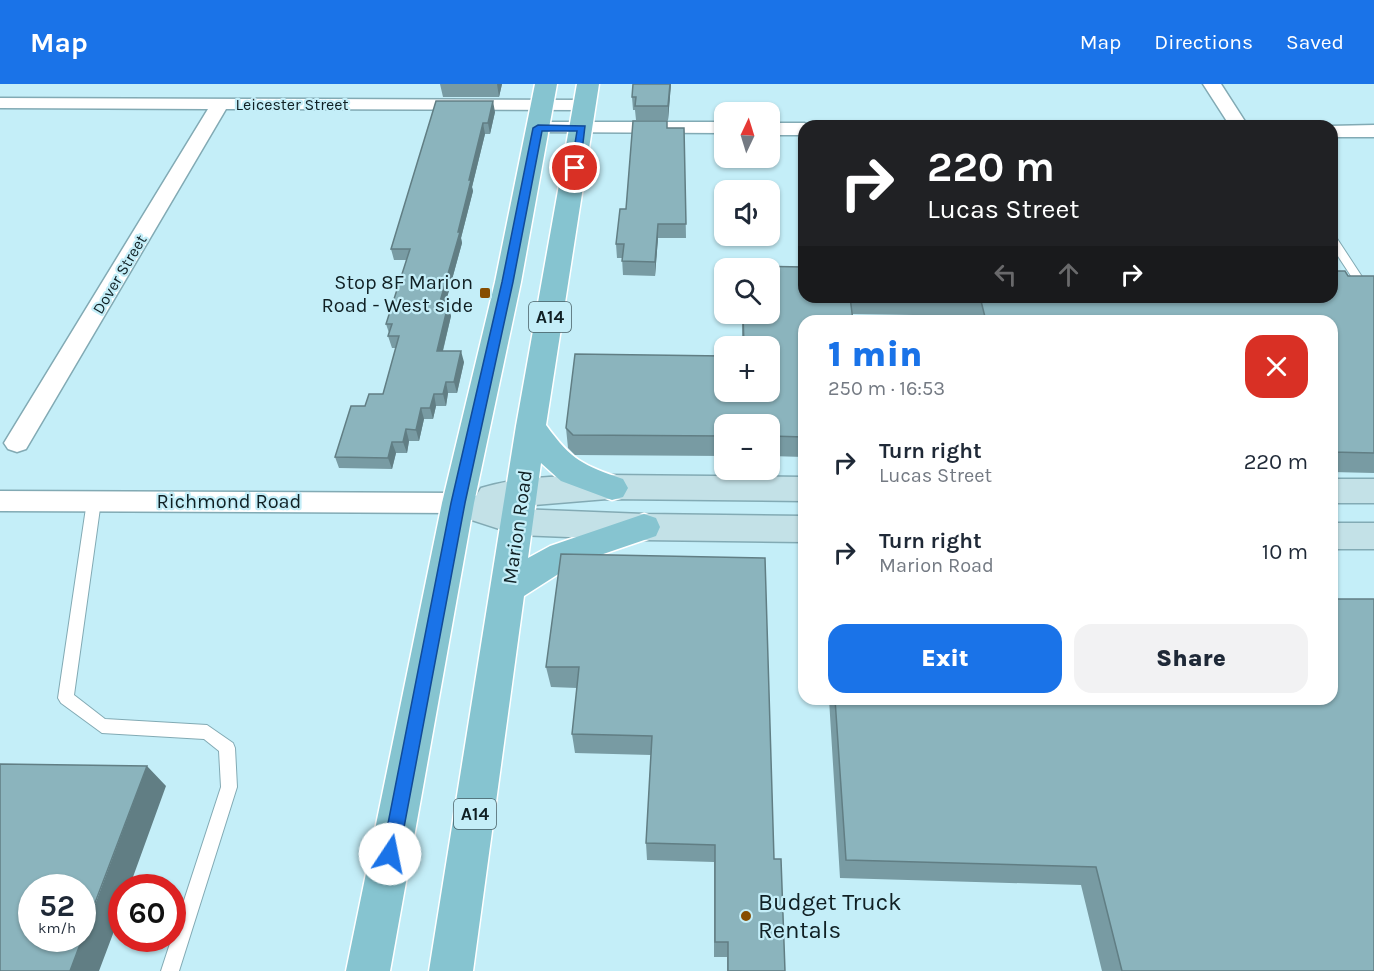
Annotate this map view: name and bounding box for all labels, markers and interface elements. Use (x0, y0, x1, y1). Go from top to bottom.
text: Map (30, 26, 88, 59)
text: Map (1080, 30, 1121, 54)
text: Directions (1154, 30, 1253, 54)
text: Saved (1286, 30, 1344, 54)
street label: Leicester Street (235, 95, 349, 114)
north arrow (714, 102, 780, 168)
map controls (714, 102, 780, 480)
pin (549, 142, 600, 193)
text: 220 m (927, 142, 1055, 192)
icon: right (828, 144, 906, 222)
icon: arrive (558, 151, 591, 184)
button: sound (714, 180, 780, 246)
text: Lucas Street (927, 193, 1079, 225)
street label: Dover Street (88, 231, 151, 317)
button: search (714, 258, 780, 324)
icon: left (989, 258, 1022, 291)
icon: ahead (1052, 258, 1085, 291)
icon: right (1115, 258, 1148, 291)
place label: Stop 8F Marion Road - West side (322, 271, 473, 317)
marker: Stop 8F Marion Road - West side (478, 286, 492, 300)
road number: A14 (529, 302, 571, 332)
text: 1 min (828, 333, 922, 375)
button: close (1245, 335, 1308, 398)
button: + (714, 336, 780, 402)
text: 250 m · 16:53 (828, 377, 945, 400)
button: − (714, 414, 780, 480)
text: Turn right (879, 438, 982, 464)
icon: right (828, 446, 861, 479)
text: 220 m (1244, 449, 1308, 475)
text: Lucas Street (879, 464, 992, 487)
street label: Marion Road (498, 469, 537, 586)
street label: Richmond Road (157, 490, 301, 513)
text: Turn right (879, 528, 982, 554)
icon: right (828, 536, 861, 569)
text: 10 m (1262, 539, 1308, 565)
text: Marion Road (879, 554, 994, 577)
button: Exit (828, 624, 1062, 693)
button: Share (1074, 624, 1308, 693)
road number: A14 (454, 799, 496, 829)
position arrow (358, 822, 422, 886)
speed limit sign: 60 (108, 874, 186, 952)
text: 52 (39, 888, 75, 924)
place label: Budget Truck Rentals (758, 888, 902, 944)
marker: Budget Truck Rentals (739, 909, 753, 923)
text: km/h (38, 919, 76, 937)

